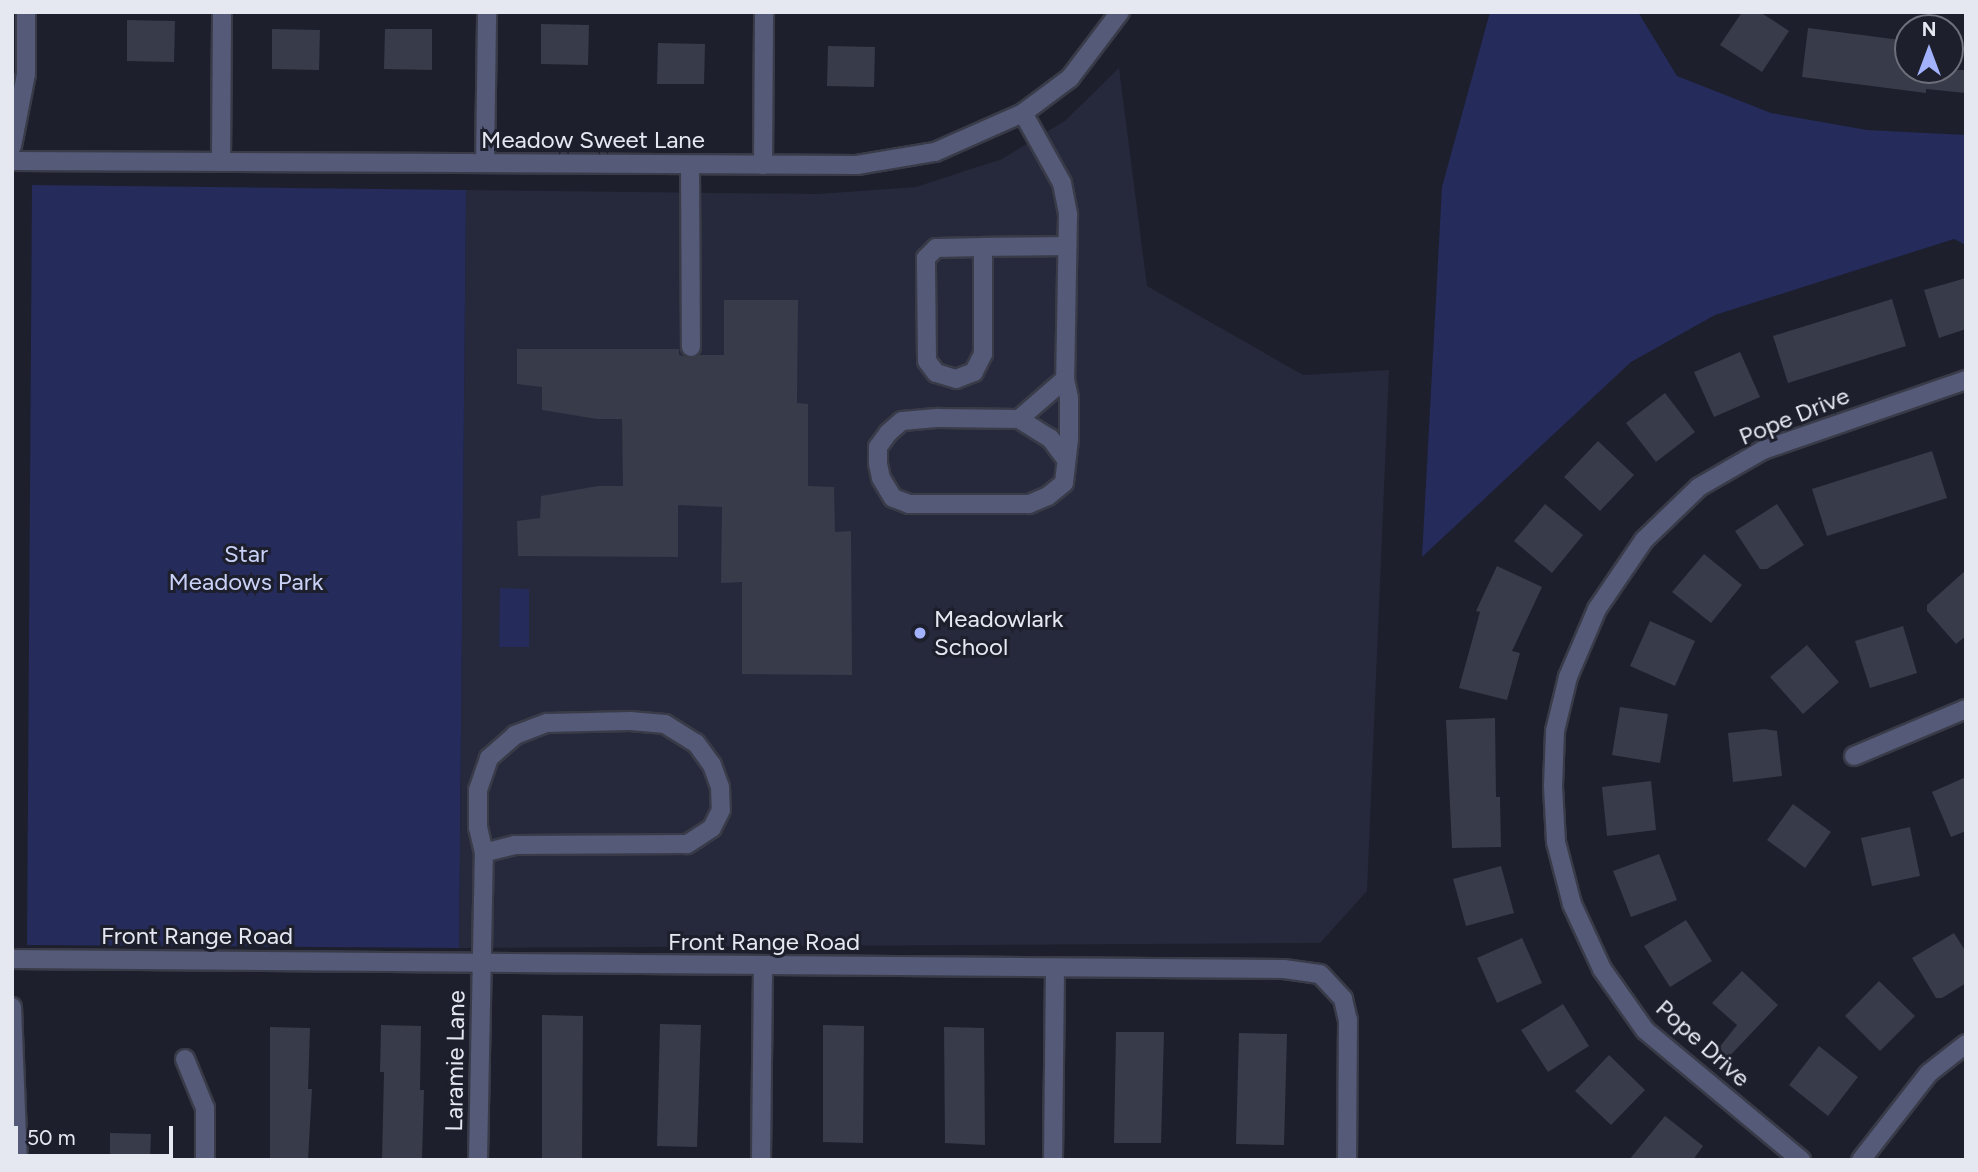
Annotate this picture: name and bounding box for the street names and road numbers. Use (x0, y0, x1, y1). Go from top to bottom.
street label: Meadow Sweet Lane (481, 126, 705, 154)
street label: Pope Drive (1735, 381, 1853, 451)
street label: Front Range Road (101, 922, 293, 950)
street label: Front Range Road (668, 928, 860, 956)
street label: Laramie Lane (439, 990, 471, 1132)
street label: Pope Drive (1650, 993, 1756, 1093)

